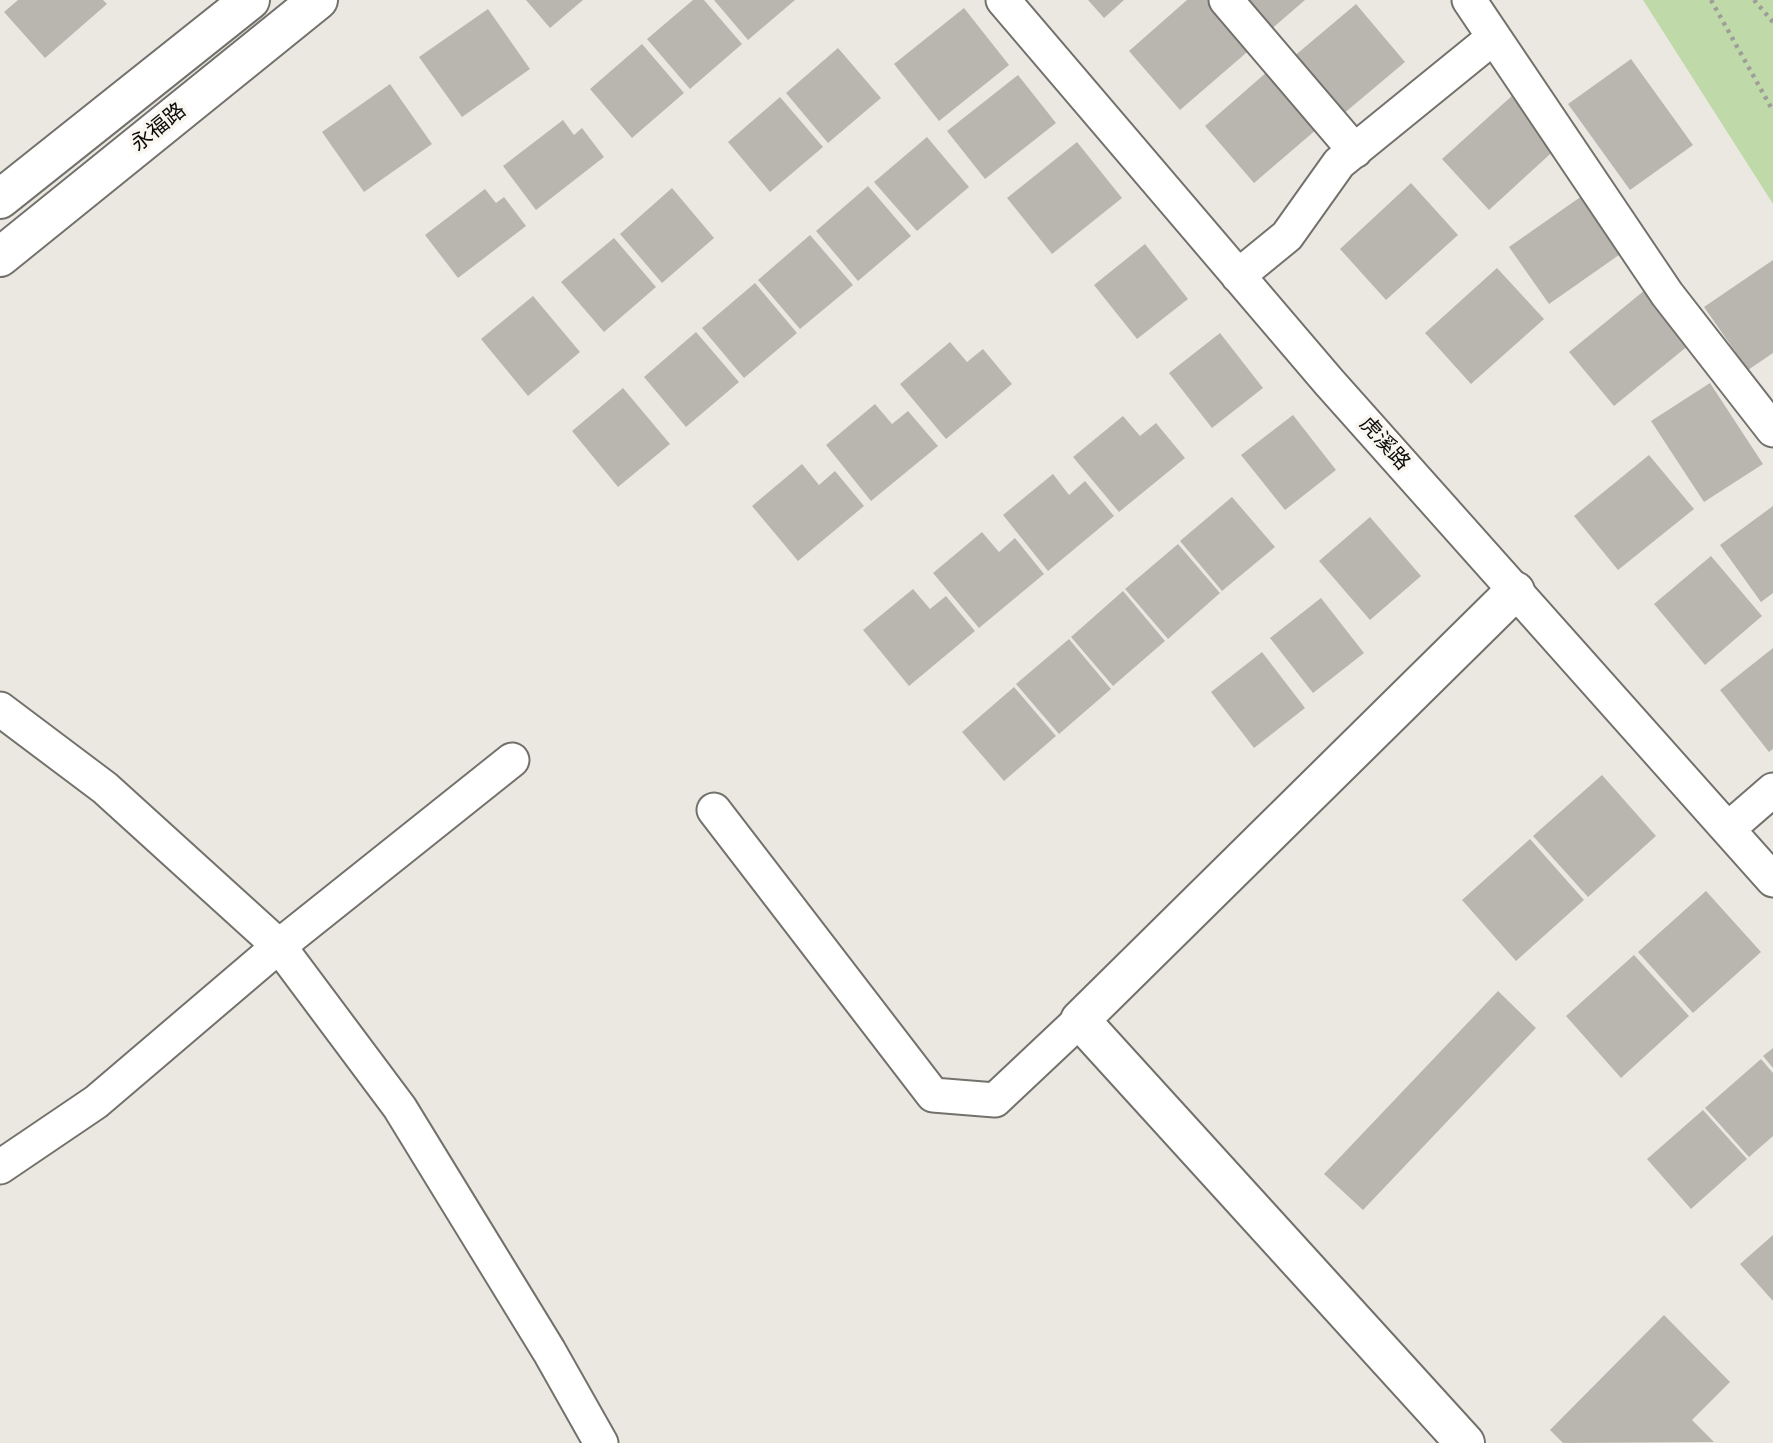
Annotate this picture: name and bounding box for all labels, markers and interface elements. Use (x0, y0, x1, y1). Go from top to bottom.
street label: 永福路 (127, 98, 191, 158)
street label: 虎溪路 (1354, 412, 1414, 476)

